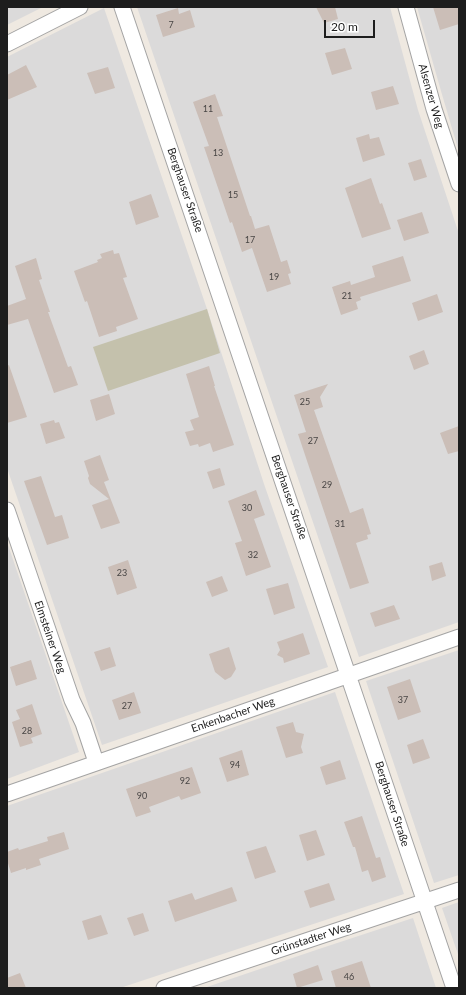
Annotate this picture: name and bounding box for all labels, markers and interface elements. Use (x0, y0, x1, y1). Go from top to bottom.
scale bar (326, 12, 377, 38)
text: 20 m (331, 19, 358, 34)
house number: 7 (168, 20, 174, 30)
street label: Alsenzer Weg (415, 62, 447, 130)
house number: 11 (203, 104, 213, 114)
street label: Berghauser Straße (164, 146, 206, 234)
house number: 13 (213, 148, 223, 158)
house number: 15 (228, 190, 238, 200)
house number: 17 (245, 235, 255, 245)
house number: 19 (269, 272, 279, 282)
house number: 21 (342, 291, 352, 301)
house number: 25 (300, 397, 310, 407)
house number: 27 (308, 436, 318, 446)
street label: Berghauser Straße (268, 453, 310, 541)
house number: 29 (322, 480, 332, 490)
house number: 30 (242, 503, 252, 513)
house number: 31 (335, 519, 345, 529)
house number: 32 (248, 550, 258, 560)
house number: 23 (117, 568, 127, 578)
street label: Elmsteiner Weg (31, 599, 69, 675)
street label: Enkenbacher Weg (189, 695, 277, 735)
house number: 37 (398, 695, 408, 705)
house number: 27 (122, 701, 132, 711)
house number: 28 (22, 726, 32, 736)
house number: 94 (230, 760, 240, 770)
street label: Berghauser Straße (372, 760, 412, 848)
house number: 92 (180, 776, 190, 786)
house number: 90 (137, 791, 147, 801)
street label: Grünstadter Weg (269, 920, 353, 958)
house number: 46 (344, 972, 354, 982)

